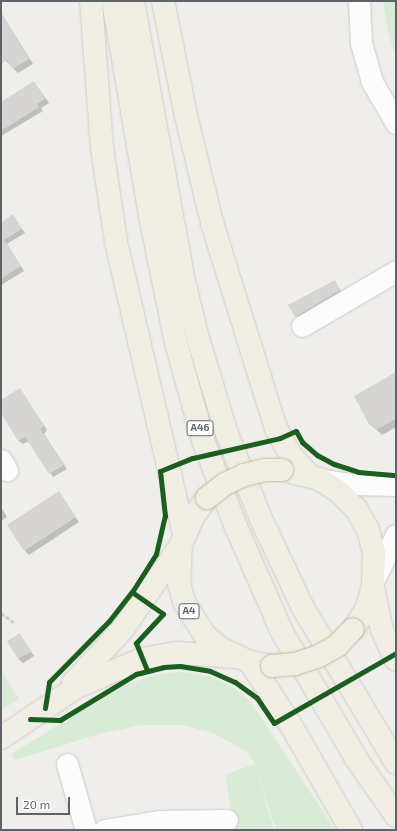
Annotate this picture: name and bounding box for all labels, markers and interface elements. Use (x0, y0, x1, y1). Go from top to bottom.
road number: A46 (186, 420, 214, 436)
road number: A4 (178, 603, 200, 619)
scale bar (18, 789, 72, 815)
text: 20 m (23, 797, 50, 811)

